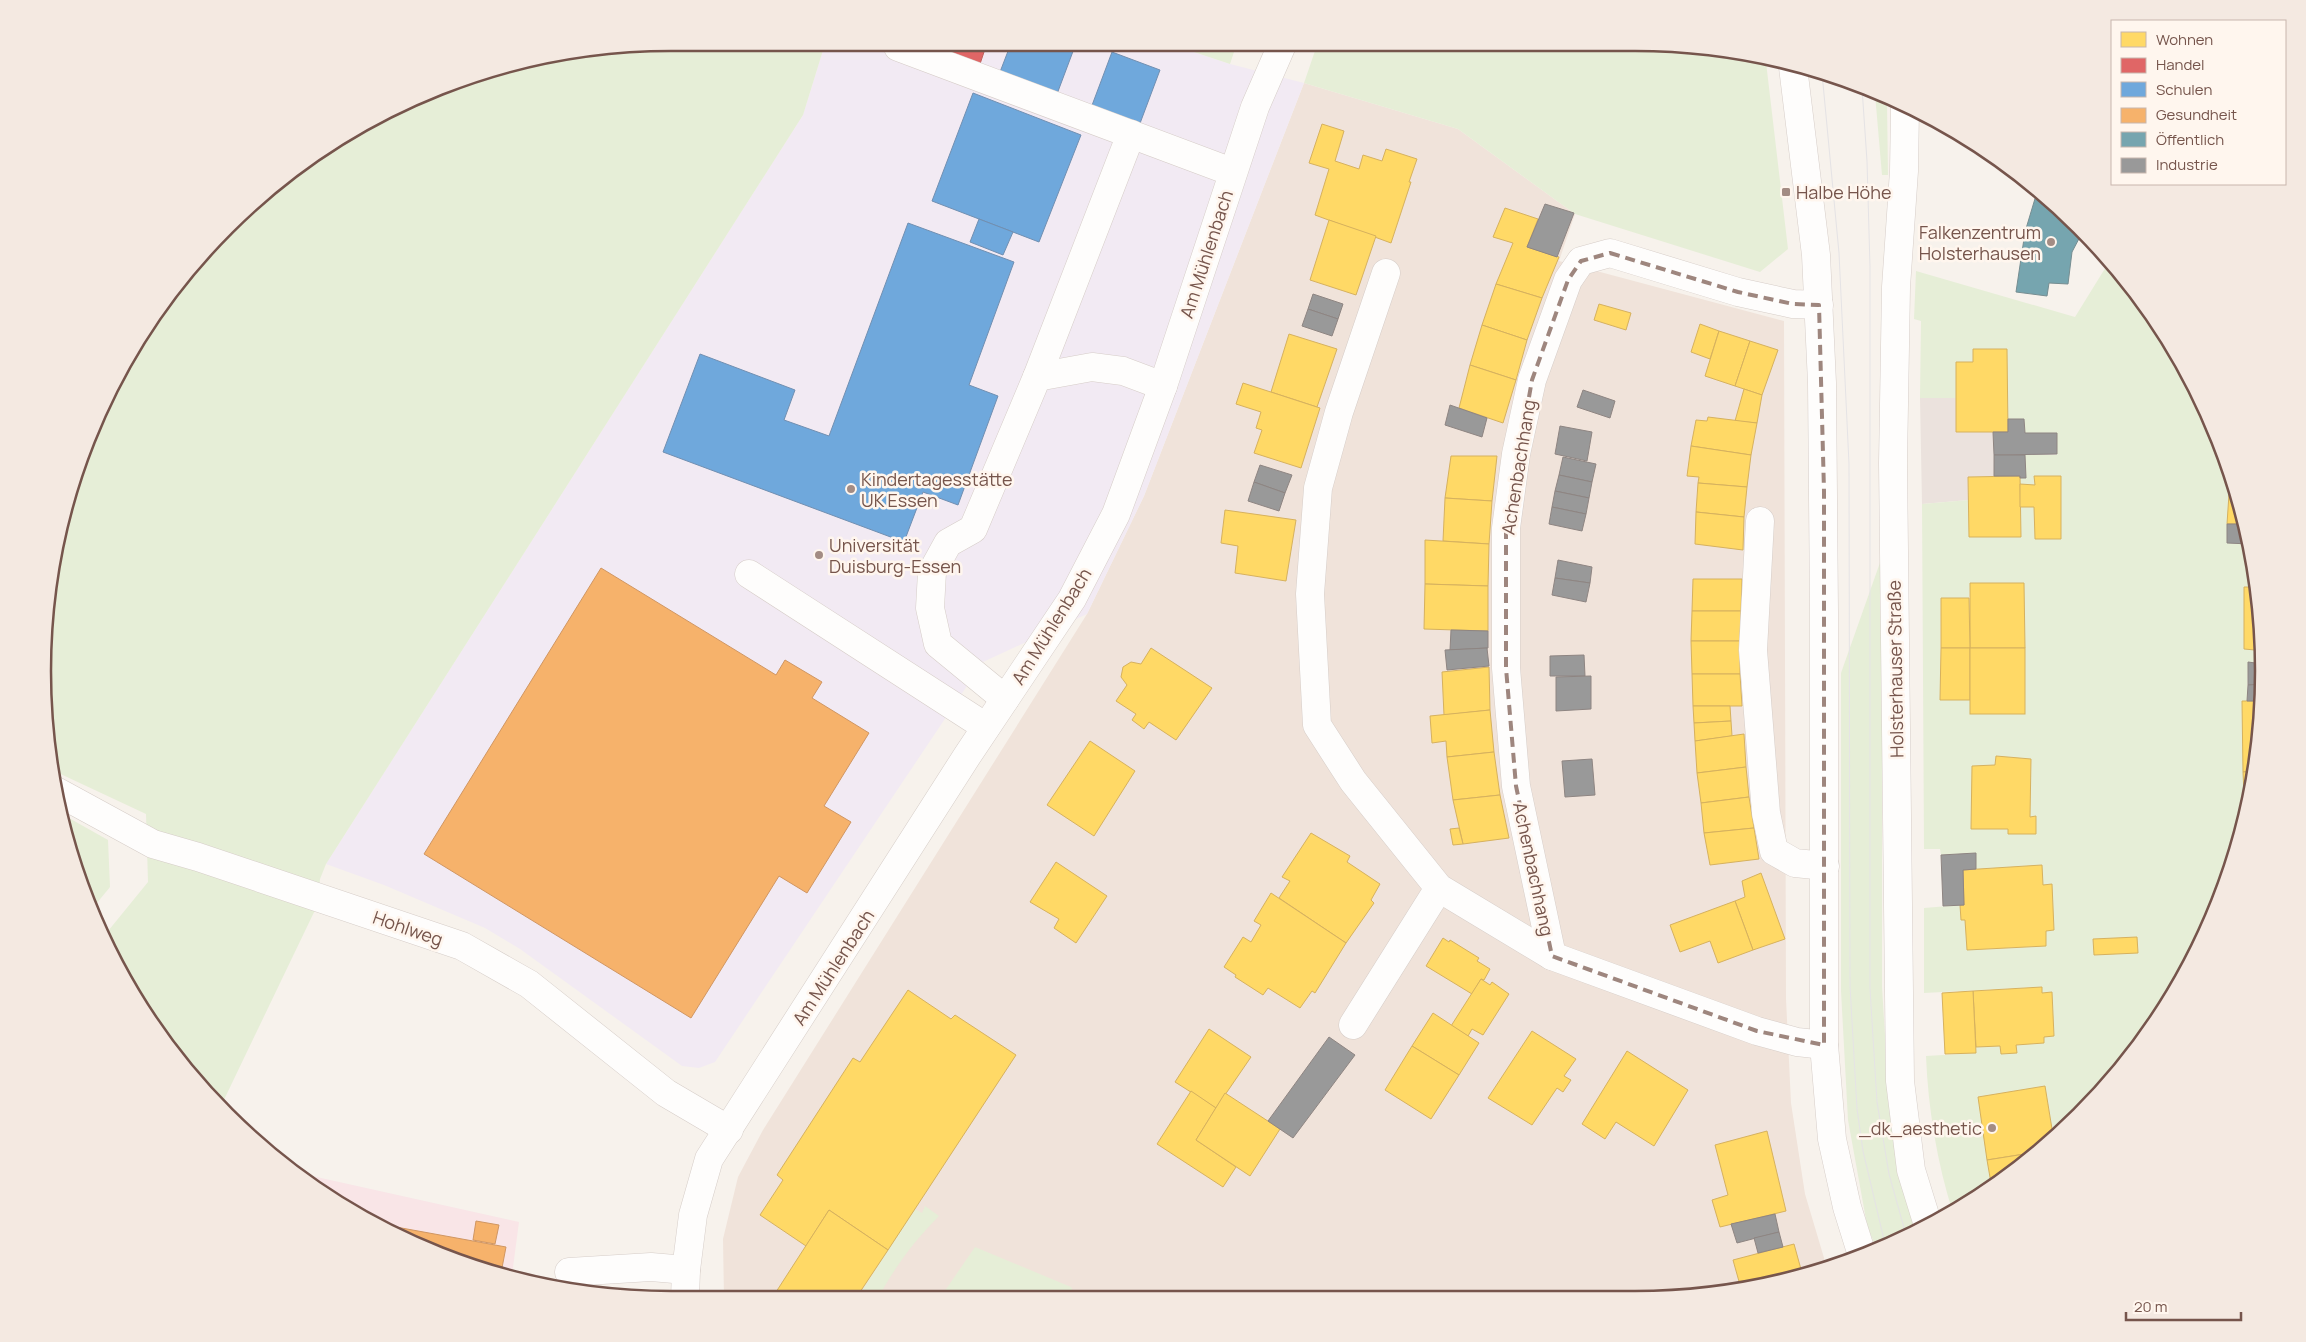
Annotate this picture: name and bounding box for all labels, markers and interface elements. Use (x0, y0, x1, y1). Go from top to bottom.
legend (2111, 20, 2286, 185)
text: Wohnen (2156, 29, 2213, 50)
text: Handel (2156, 54, 2205, 75)
text: Schulen (2156, 79, 2212, 100)
text: Gesundheit (2156, 104, 2237, 125)
text: Öffentlich (2156, 129, 2224, 150)
text: Industrie (2156, 154, 2218, 175)
place label: Halbe Höhe (1796, 180, 1891, 204)
marker: Halbe Höhe (1780, 186, 1792, 198)
street label: Am Mühlenbach (1174, 187, 1238, 321)
place label: Falkenzentrum Holsterhausen (1919, 220, 2041, 265)
marker: Falkenzentrum Holsterhausen (2045, 236, 2057, 248)
street label: Achenbachhang (1495, 398, 1541, 536)
place label: Kindertagesstätte UK Essen (861, 467, 1013, 512)
marker: Kindertagesstätte UK Essen (845, 483, 857, 495)
place label: Universität Duisburg-Essen (829, 533, 961, 578)
marker: Universität Duisburg-Essen (813, 549, 825, 561)
street label: Am Mühlenbach (1006, 563, 1096, 689)
street label: Holsterhauser Straße (1881, 580, 1909, 758)
street label: Achenbachhang (1508, 800, 1560, 938)
street label: Hohlweg (370, 905, 446, 951)
street label: Am Mühlenbach (787, 905, 879, 1029)
place label: _dk_aesthetic (1859, 1116, 1982, 1140)
marker: _dk_aesthetic (1986, 1122, 1998, 1134)
scale bar (2126, 1290, 2241, 1322)
text: 20 m (2134, 1296, 2167, 1317)

